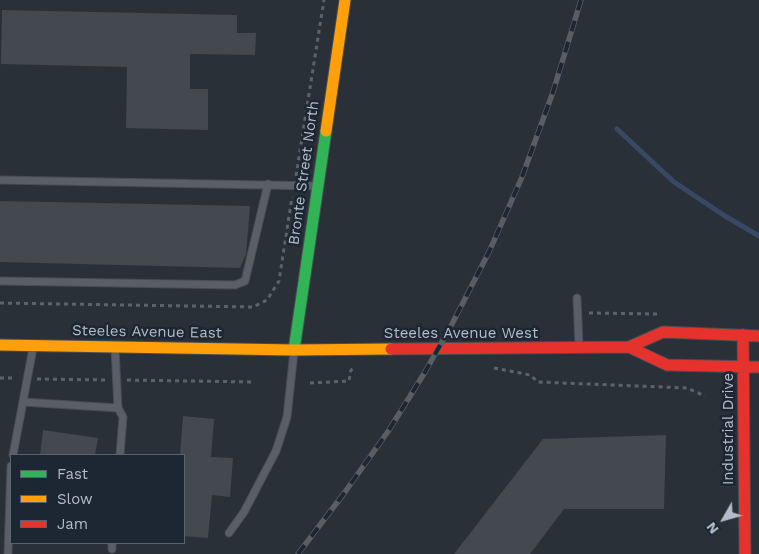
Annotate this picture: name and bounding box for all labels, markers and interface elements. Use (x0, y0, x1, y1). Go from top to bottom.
street label: Bronte Street North (285, 100, 323, 246)
street label: Steeles Avenue East (72, 322, 222, 342)
street label: Steeles Avenue West (384, 325, 538, 343)
street label: Industrial Drive (720, 373, 738, 485)
legend (10, 454, 185, 544)
text: Fast (57, 465, 88, 483)
text: Slow (57, 490, 93, 508)
north arrow (699, 494, 749, 544)
text: Jam (57, 515, 88, 533)
text: N (703, 519, 722, 537)

